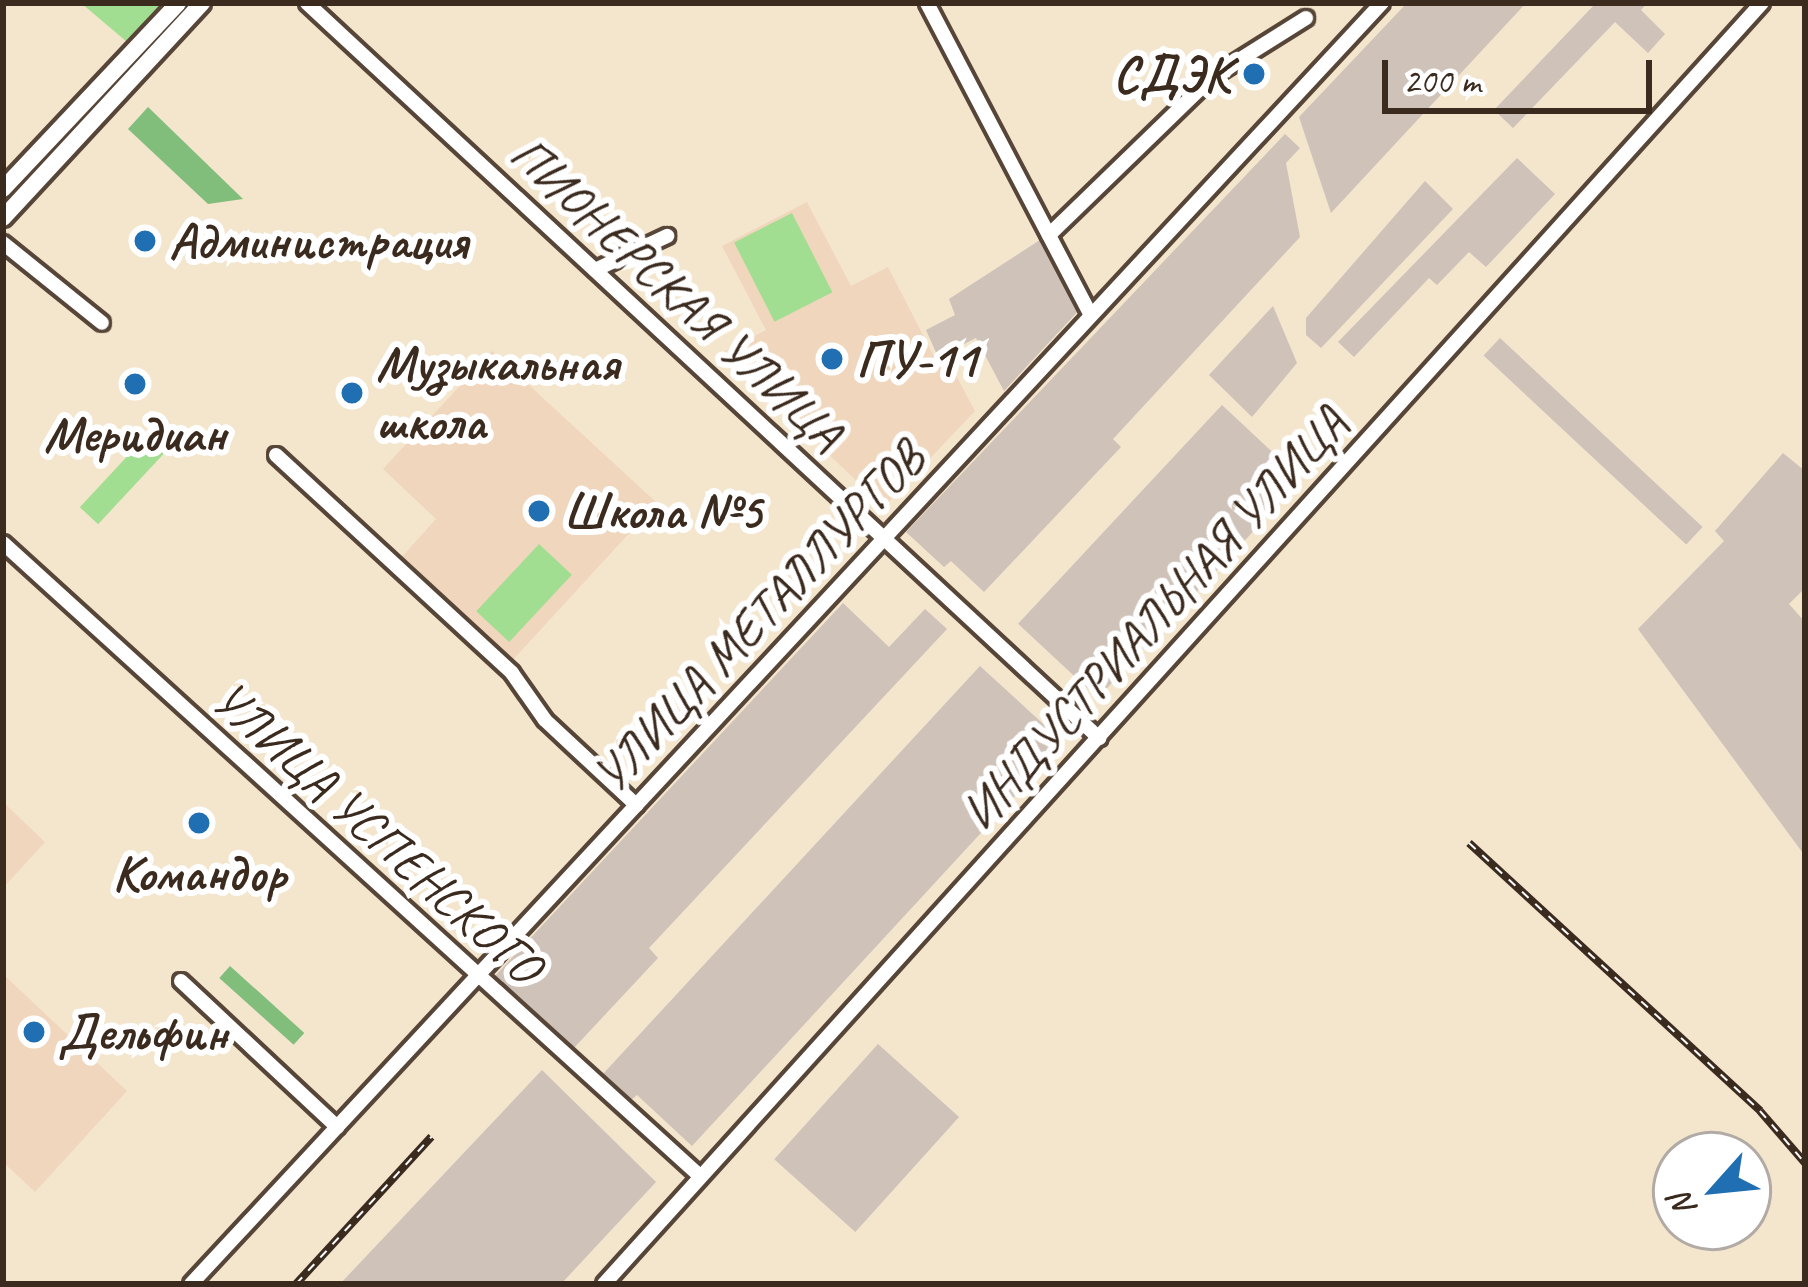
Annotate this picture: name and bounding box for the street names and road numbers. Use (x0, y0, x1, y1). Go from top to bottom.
street label: ПИОНЕРСКАЯ УЛИЦА (499, 124, 855, 462)
street label: ИНДУСТРИАЛЬНАЯ УЛИЦА (948, 394, 1360, 842)
street label: УЛИЦА МЕТАЛЛУРГОВ (579, 428, 937, 806)
street label: УЛИЦА УСПЕНСКОГО (200, 668, 554, 996)

